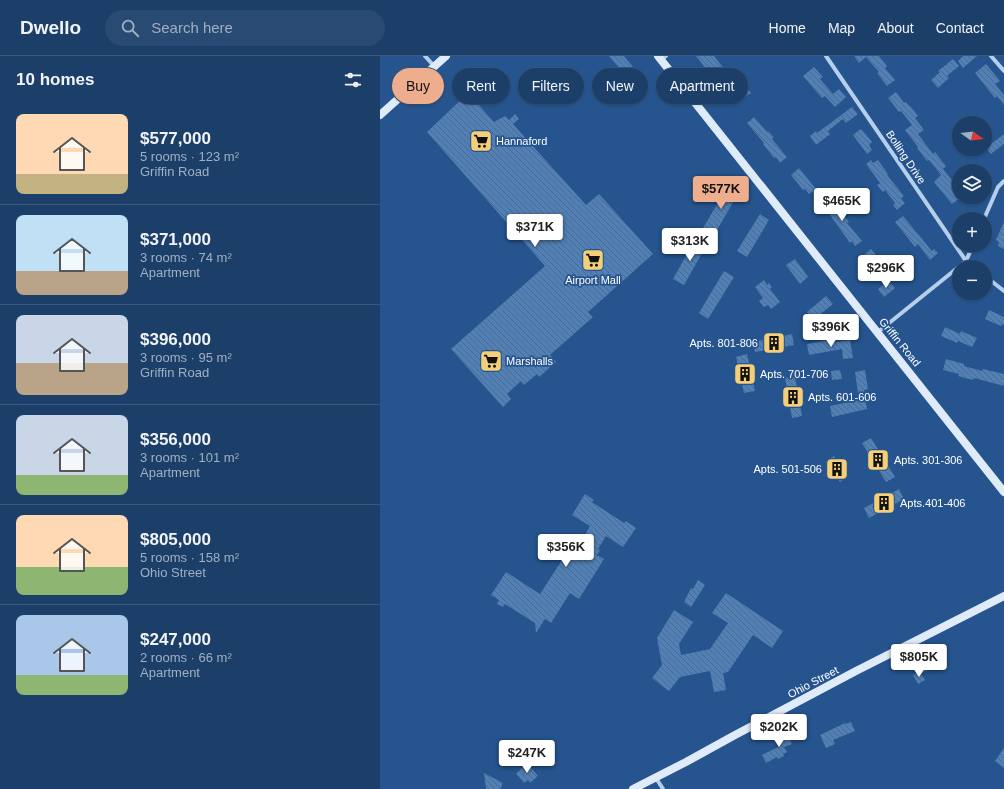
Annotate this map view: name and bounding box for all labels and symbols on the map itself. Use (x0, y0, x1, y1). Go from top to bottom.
north arrow (952, 116, 992, 156)
supermarket icon: Hannaford (468, 128, 494, 154)
street label: Bolling Drive (884, 128, 928, 186)
place label: Hannaford (496, 135, 547, 147)
pin: $577K (693, 176, 749, 210)
pin: $465K (814, 188, 870, 222)
pin: $371K (507, 214, 563, 248)
pin: $313K (662, 228, 718, 262)
supermarket icon: Airport Mall (580, 247, 606, 273)
pin: $296K (858, 255, 914, 289)
place label: Airport Mall (565, 274, 621, 286)
pin: $396K (803, 314, 859, 348)
street label: Griffin Road (877, 315, 923, 369)
building icon: Apts. 801-806 (761, 330, 787, 356)
place label: Apts. 801-806 (690, 337, 758, 349)
supermarket icon: Marshalls (478, 348, 504, 374)
place label: Marshalls (506, 355, 554, 367)
building icon: Apts. 701-706 (732, 361, 758, 387)
place label: Apts. 701-706 (760, 368, 829, 380)
building icon: Apts. 601-606 (780, 384, 806, 410)
place label: Apts. 601-606 (808, 391, 877, 403)
building icon: Apts. 301-306 (865, 447, 891, 473)
place label: Apts. 301-306 (894, 454, 963, 466)
building icon: Apts. 501-506 (824, 456, 850, 482)
place label: Apts. 501-506 (754, 463, 822, 475)
building icon: Apts.401-406 (871, 490, 897, 516)
place label: Apts.401-406 (900, 497, 965, 509)
pin: $356K (538, 534, 594, 568)
pin: $805K (891, 644, 947, 678)
street label: Ohio Street (786, 664, 840, 700)
pin: $202K (751, 714, 807, 748)
pin: $247K (499, 740, 555, 774)

